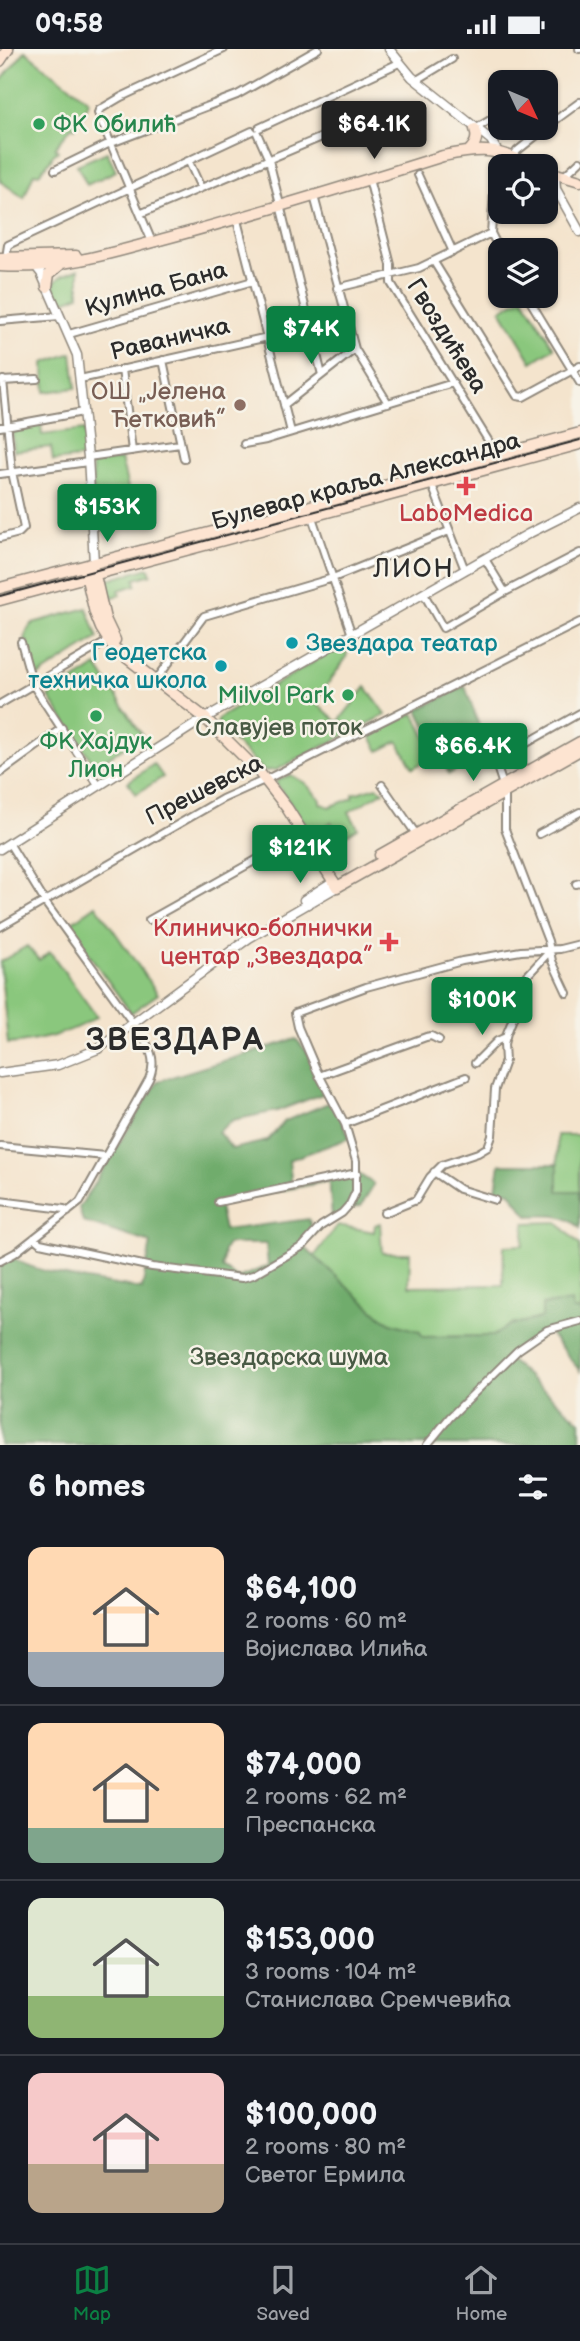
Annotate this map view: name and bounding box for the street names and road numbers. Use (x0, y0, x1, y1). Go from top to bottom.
street label: Кулина Бана (82, 255, 230, 323)
street label: Гвоздићева (400, 273, 494, 399)
street label: Раваничка (107, 311, 233, 367)
street label: Булевар краља Александра (209, 426, 523, 536)
street label: Прешевска (141, 748, 267, 832)

